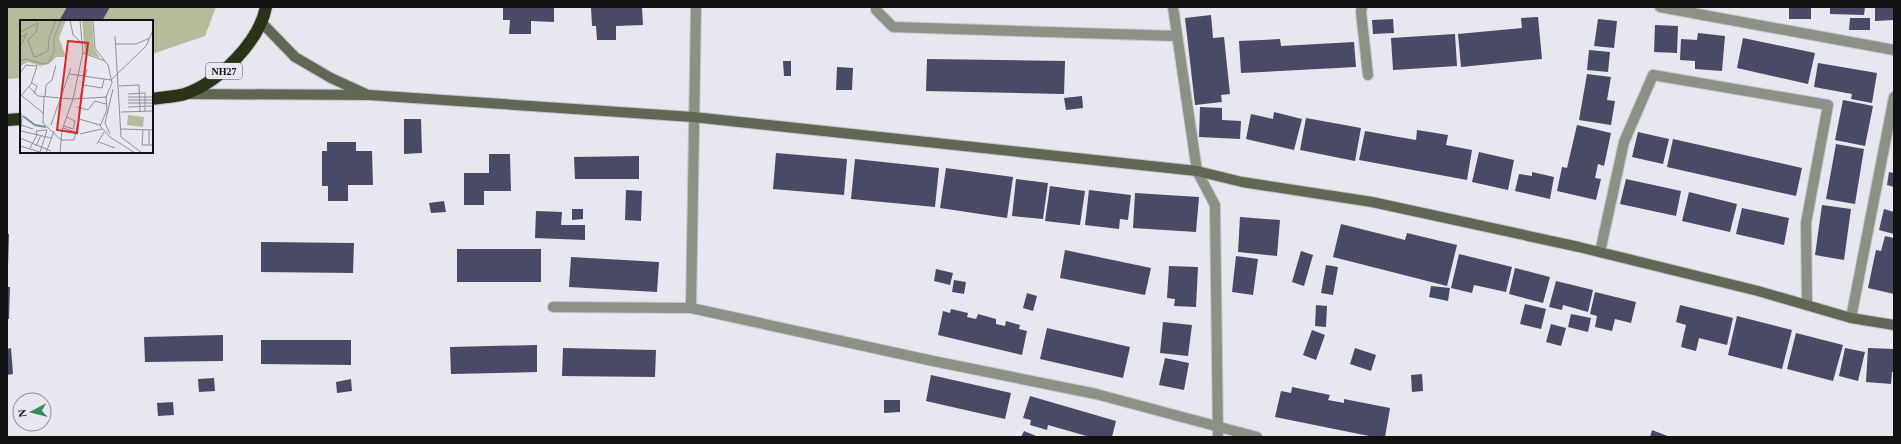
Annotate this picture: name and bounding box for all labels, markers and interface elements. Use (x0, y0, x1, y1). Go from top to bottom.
inset map (20, 20, 153, 153)
road number: NH27 (206, 63, 242, 79)
north arrow (12, 392, 52, 432)
text: N (16, 408, 29, 418)

